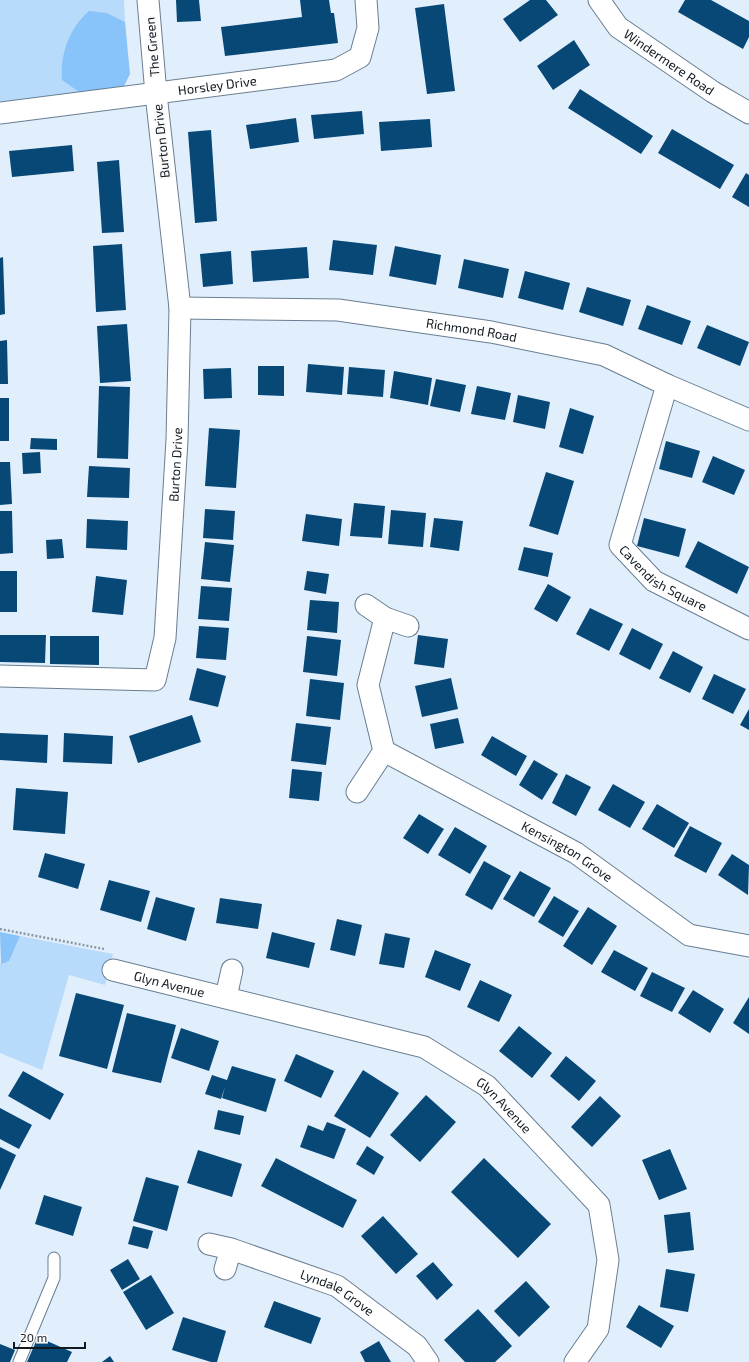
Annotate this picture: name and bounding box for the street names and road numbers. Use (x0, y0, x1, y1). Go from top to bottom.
street label: The Green (141, 17, 163, 77)
street label: Windermere Road (621, 25, 717, 99)
street label: Horsley Drive (177, 72, 258, 98)
street label: Burton Drive (149, 103, 173, 179)
street label: Richmond Road (425, 315, 518, 345)
street label: Burton Drive (165, 427, 185, 502)
street label: Cavendish Square (616, 541, 710, 614)
street label: Kensington Grove (519, 818, 616, 885)
street label: Glyn Avenue (132, 967, 206, 1000)
street label: Glyn Avenue (474, 1074, 535, 1136)
street label: Lyndale Grove (298, 1266, 378, 1319)

